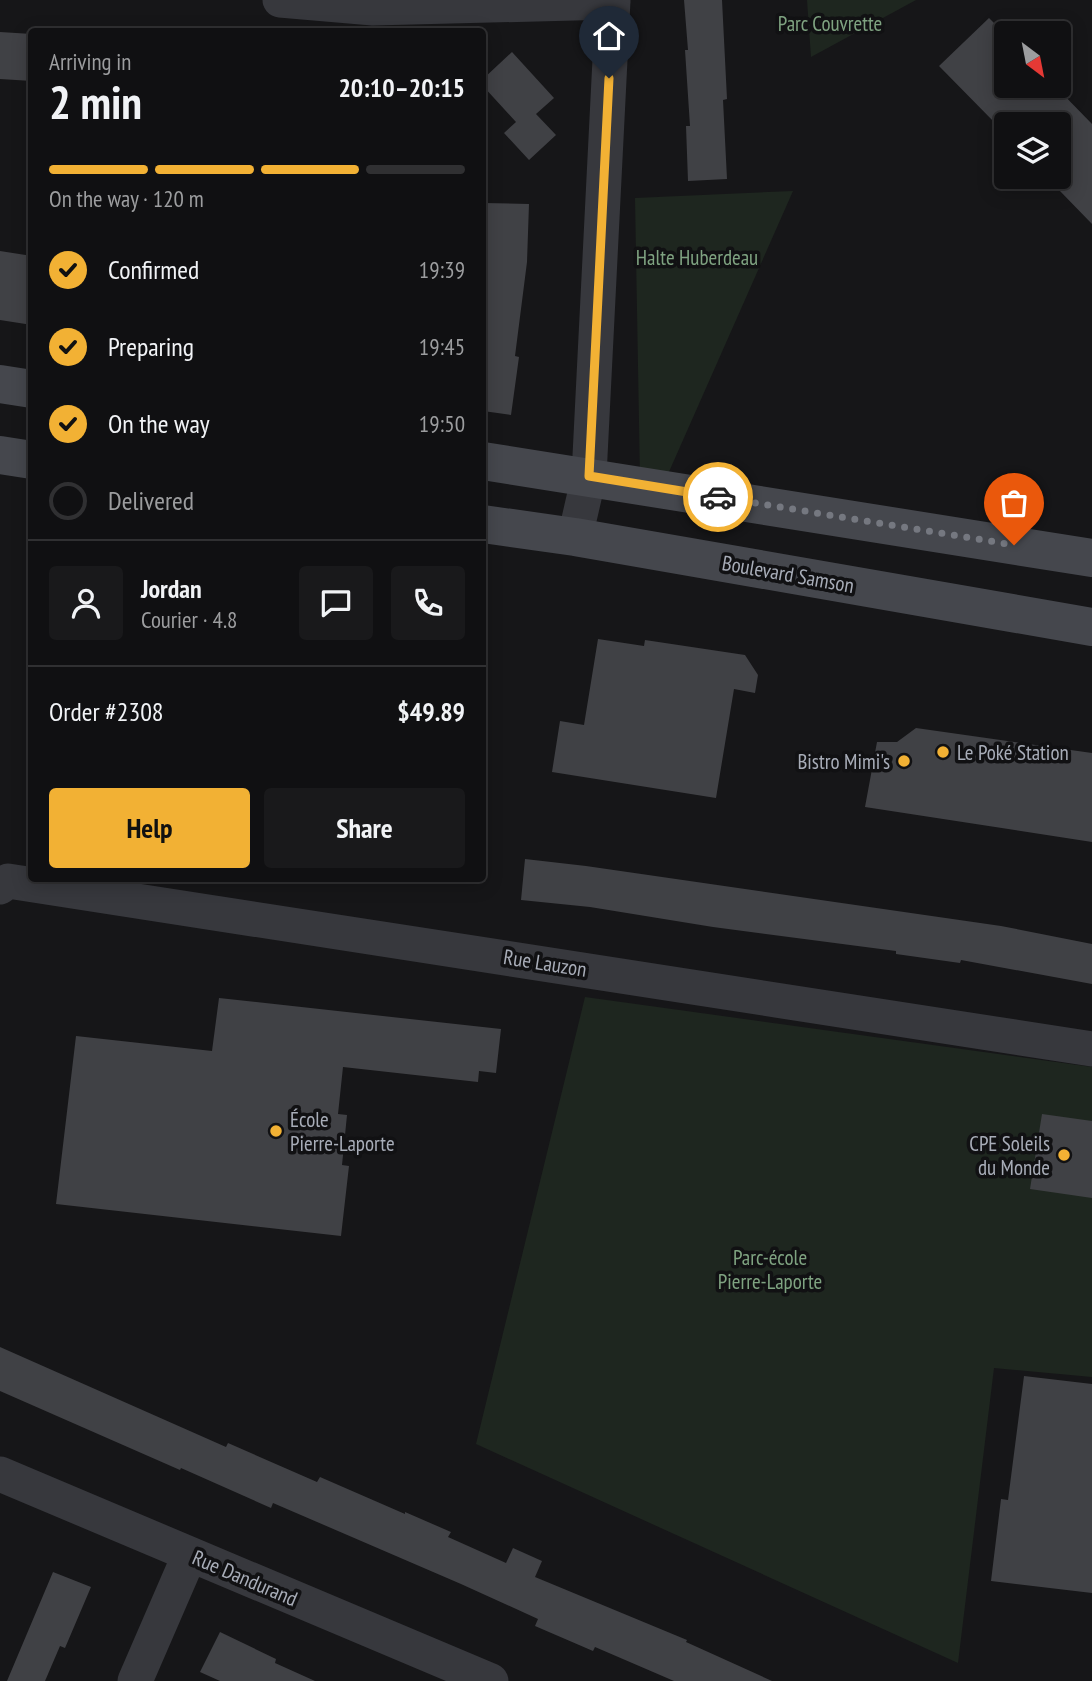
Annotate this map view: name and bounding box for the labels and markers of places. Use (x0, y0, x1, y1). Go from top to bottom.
pin (579, 6, 639, 78)
pin (984, 473, 1044, 545)
place label: Le Poké Station (957, 739, 1069, 766)
marker: Le Poké Station (935, 744, 951, 760)
place label: Bistro Mimi's (797, 748, 890, 775)
marker: Bistro Mimi's (896, 753, 912, 769)
place label: École Pierre-Laporte (290, 1106, 395, 1157)
marker: École Pierre-Laporte (268, 1123, 284, 1139)
place label: CPE Soleils du Monde (969, 1130, 1050, 1181)
marker: CPE Soleils du Monde (1056, 1147, 1072, 1163)

